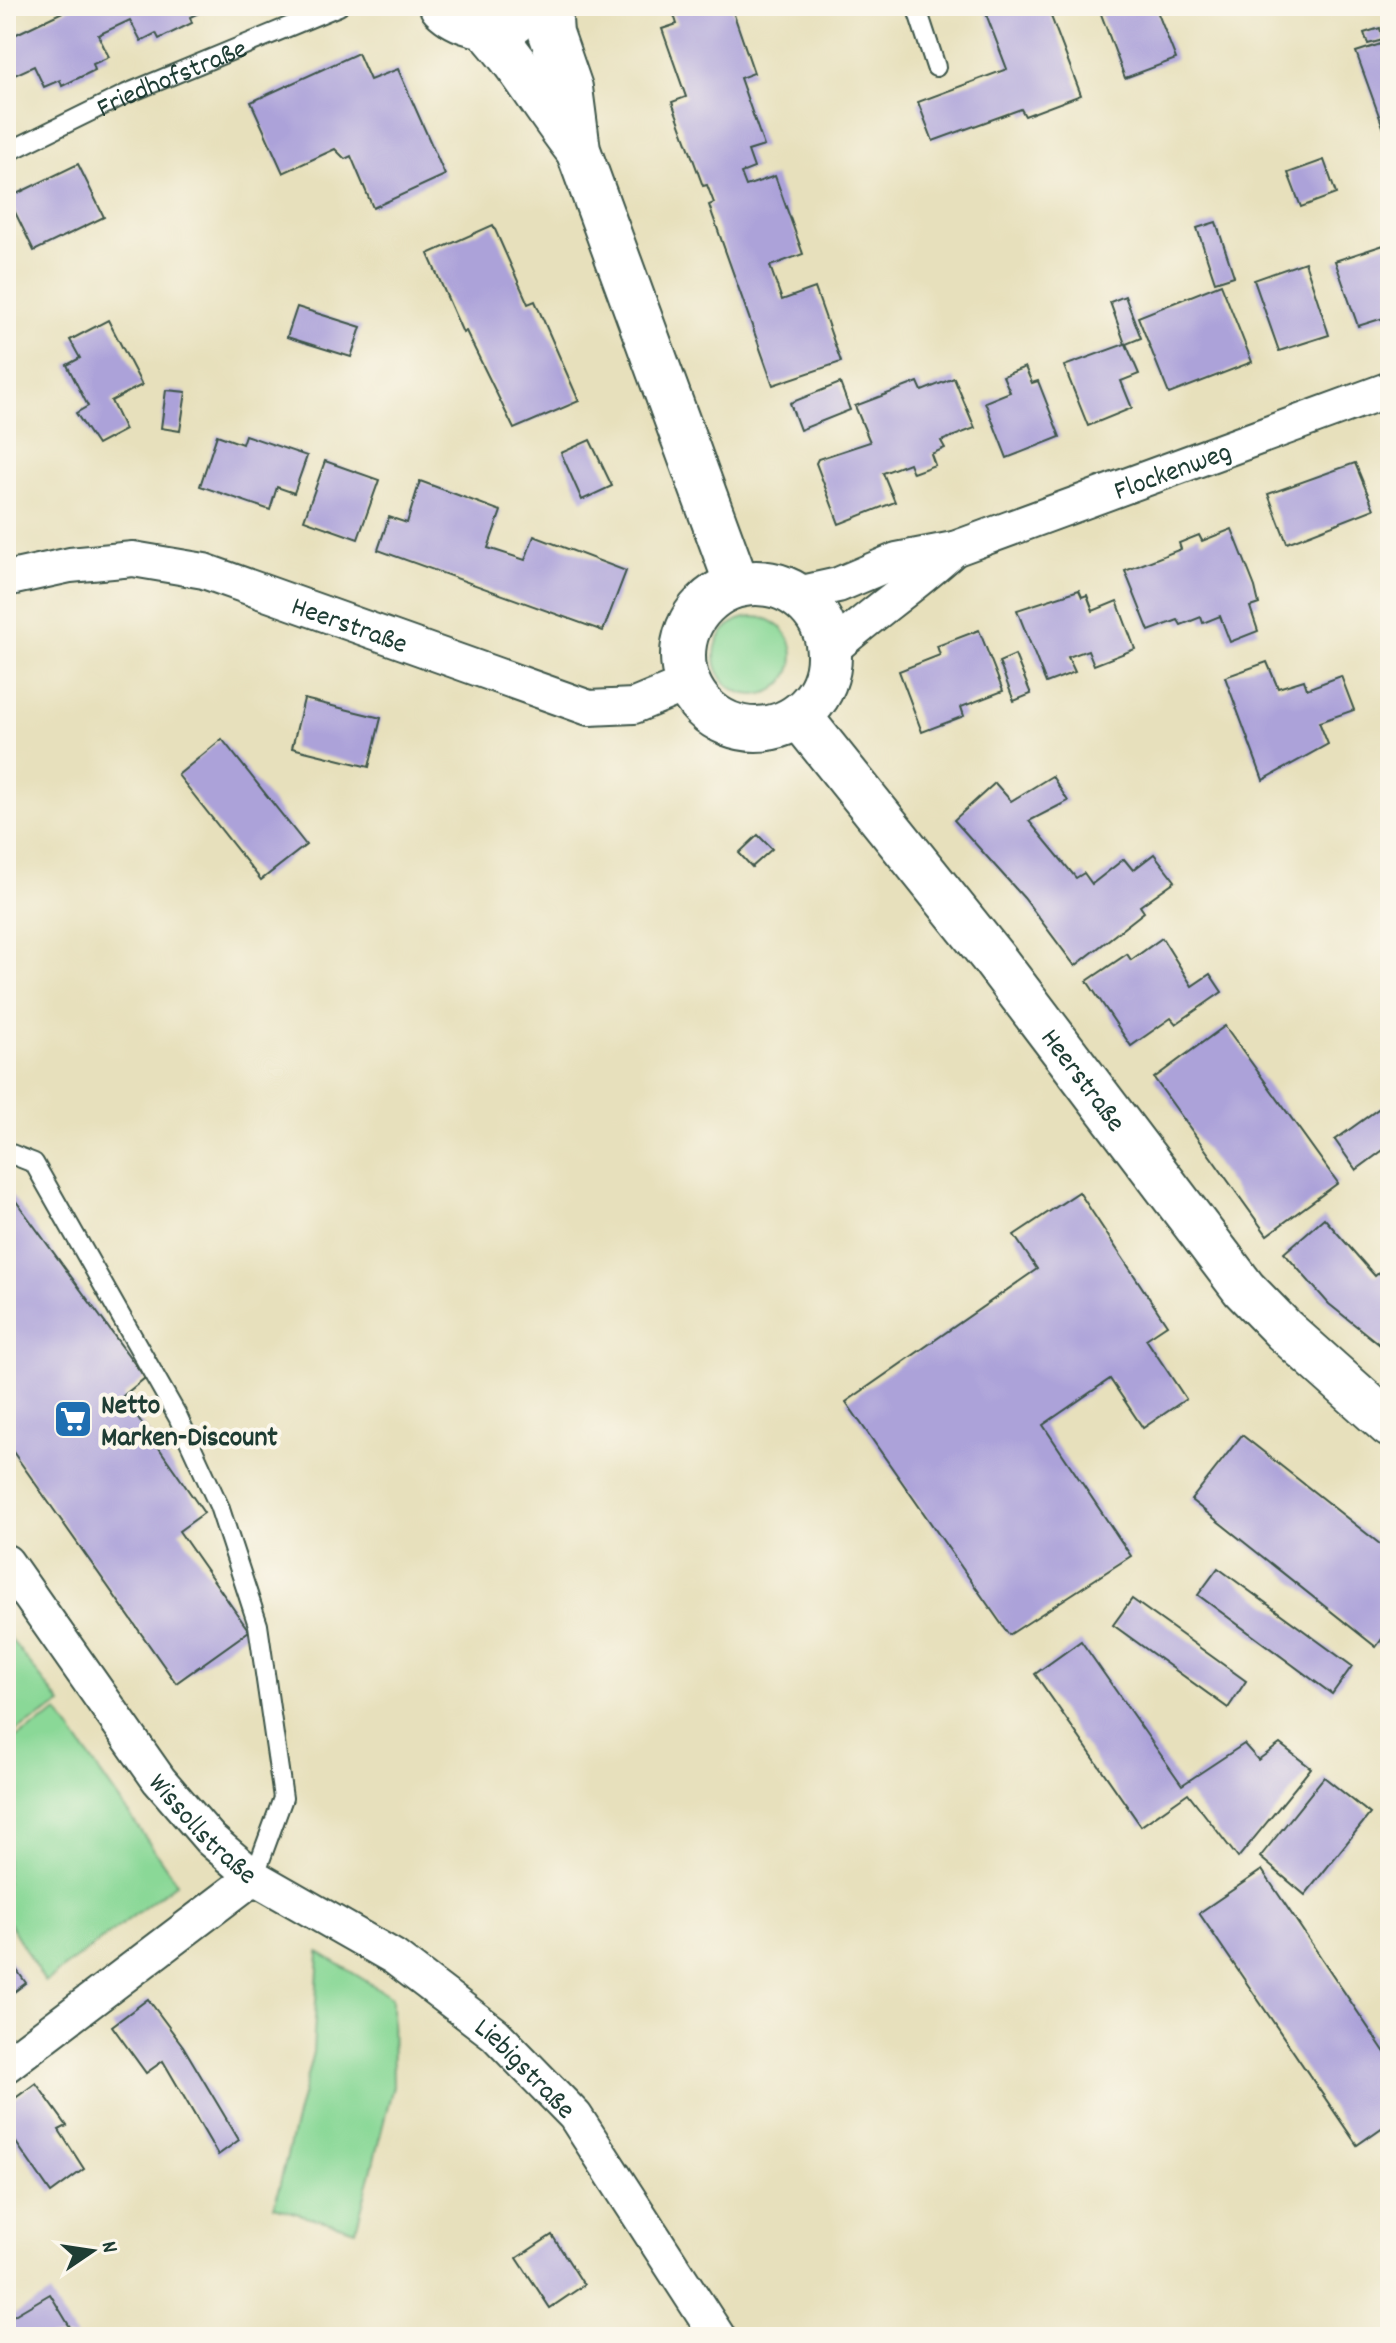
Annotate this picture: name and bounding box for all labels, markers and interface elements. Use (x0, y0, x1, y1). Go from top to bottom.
street label: Friedhofstraße (91, 31, 254, 130)
street label: Flockenweg (1109, 434, 1238, 514)
street label: Heerstraße (285, 589, 412, 667)
street label: Heerstraße (1028, 1022, 1133, 1142)
place label: Netto Marken-Discount (101, 1388, 278, 1460)
supermarket icon: Netto Marken-Discount (52, 1398, 94, 1440)
street label: Wissollstraße (137, 1766, 264, 1896)
street label: Liebigstraße (464, 2010, 583, 2130)
north arrow (52, 2211, 132, 2291)
text: N (92, 2239, 124, 2256)

